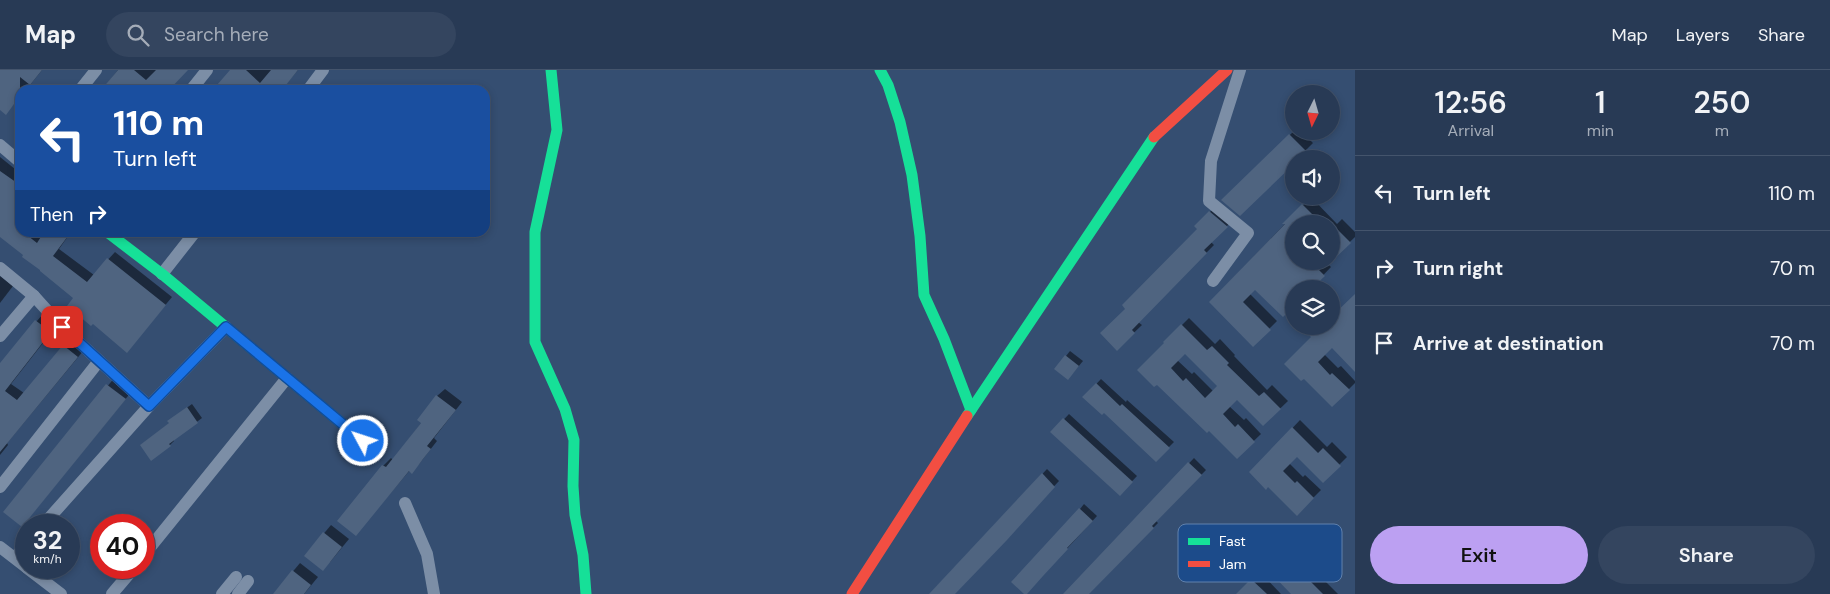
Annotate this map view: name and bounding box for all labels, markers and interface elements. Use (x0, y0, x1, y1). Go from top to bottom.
search box (106, 12, 456, 57)
text: Map (25, 19, 76, 50)
icon: search (124, 21, 152, 49)
text: Search here (164, 22, 269, 47)
text: Map (1612, 23, 1648, 47)
text: Layers (1676, 23, 1730, 47)
text: Share (1758, 23, 1805, 47)
text: 12:56 (1435, 83, 1507, 122)
text: 1 (1595, 83, 1606, 122)
text: 250 (1694, 83, 1750, 122)
north arrow (1285, 85, 1340, 140)
map controls (1285, 85, 1340, 335)
text: 110 m (113, 100, 204, 146)
icon: left (30, 105, 95, 170)
text: Arrival (1448, 120, 1494, 141)
text: min (1587, 120, 1614, 141)
text: m (1715, 120, 1729, 141)
text: Turn left (113, 144, 197, 173)
button: sound (1285, 150, 1340, 205)
icon: left (1370, 179, 1398, 207)
text: Turn left (1413, 181, 1491, 206)
text: 110 m (1768, 181, 1815, 206)
icon: right (83, 200, 111, 228)
text: Then (30, 202, 73, 227)
button: search (1285, 215, 1340, 270)
icon: right (1370, 254, 1398, 282)
text: Turn right (1413, 256, 1503, 281)
text: 70 m (1770, 256, 1815, 281)
button: layers (1285, 280, 1340, 335)
pin (41, 306, 83, 348)
icon: arrive (48, 313, 76, 341)
icon: arrive (1370, 329, 1398, 357)
text: Arrive at destination (1413, 331, 1604, 356)
text: 70 m (1770, 331, 1815, 356)
position arrow (336, 414, 388, 466)
speed limit sign: 40 (90, 514, 155, 579)
text: 32 (33, 524, 62, 557)
legend (1178, 524, 1342, 582)
button: Exit (1370, 526, 1588, 584)
button: Share (1598, 526, 1815, 584)
text: Fast (1219, 532, 1246, 550)
text: km/h (33, 551, 62, 567)
text: Jam (1219, 555, 1246, 573)

